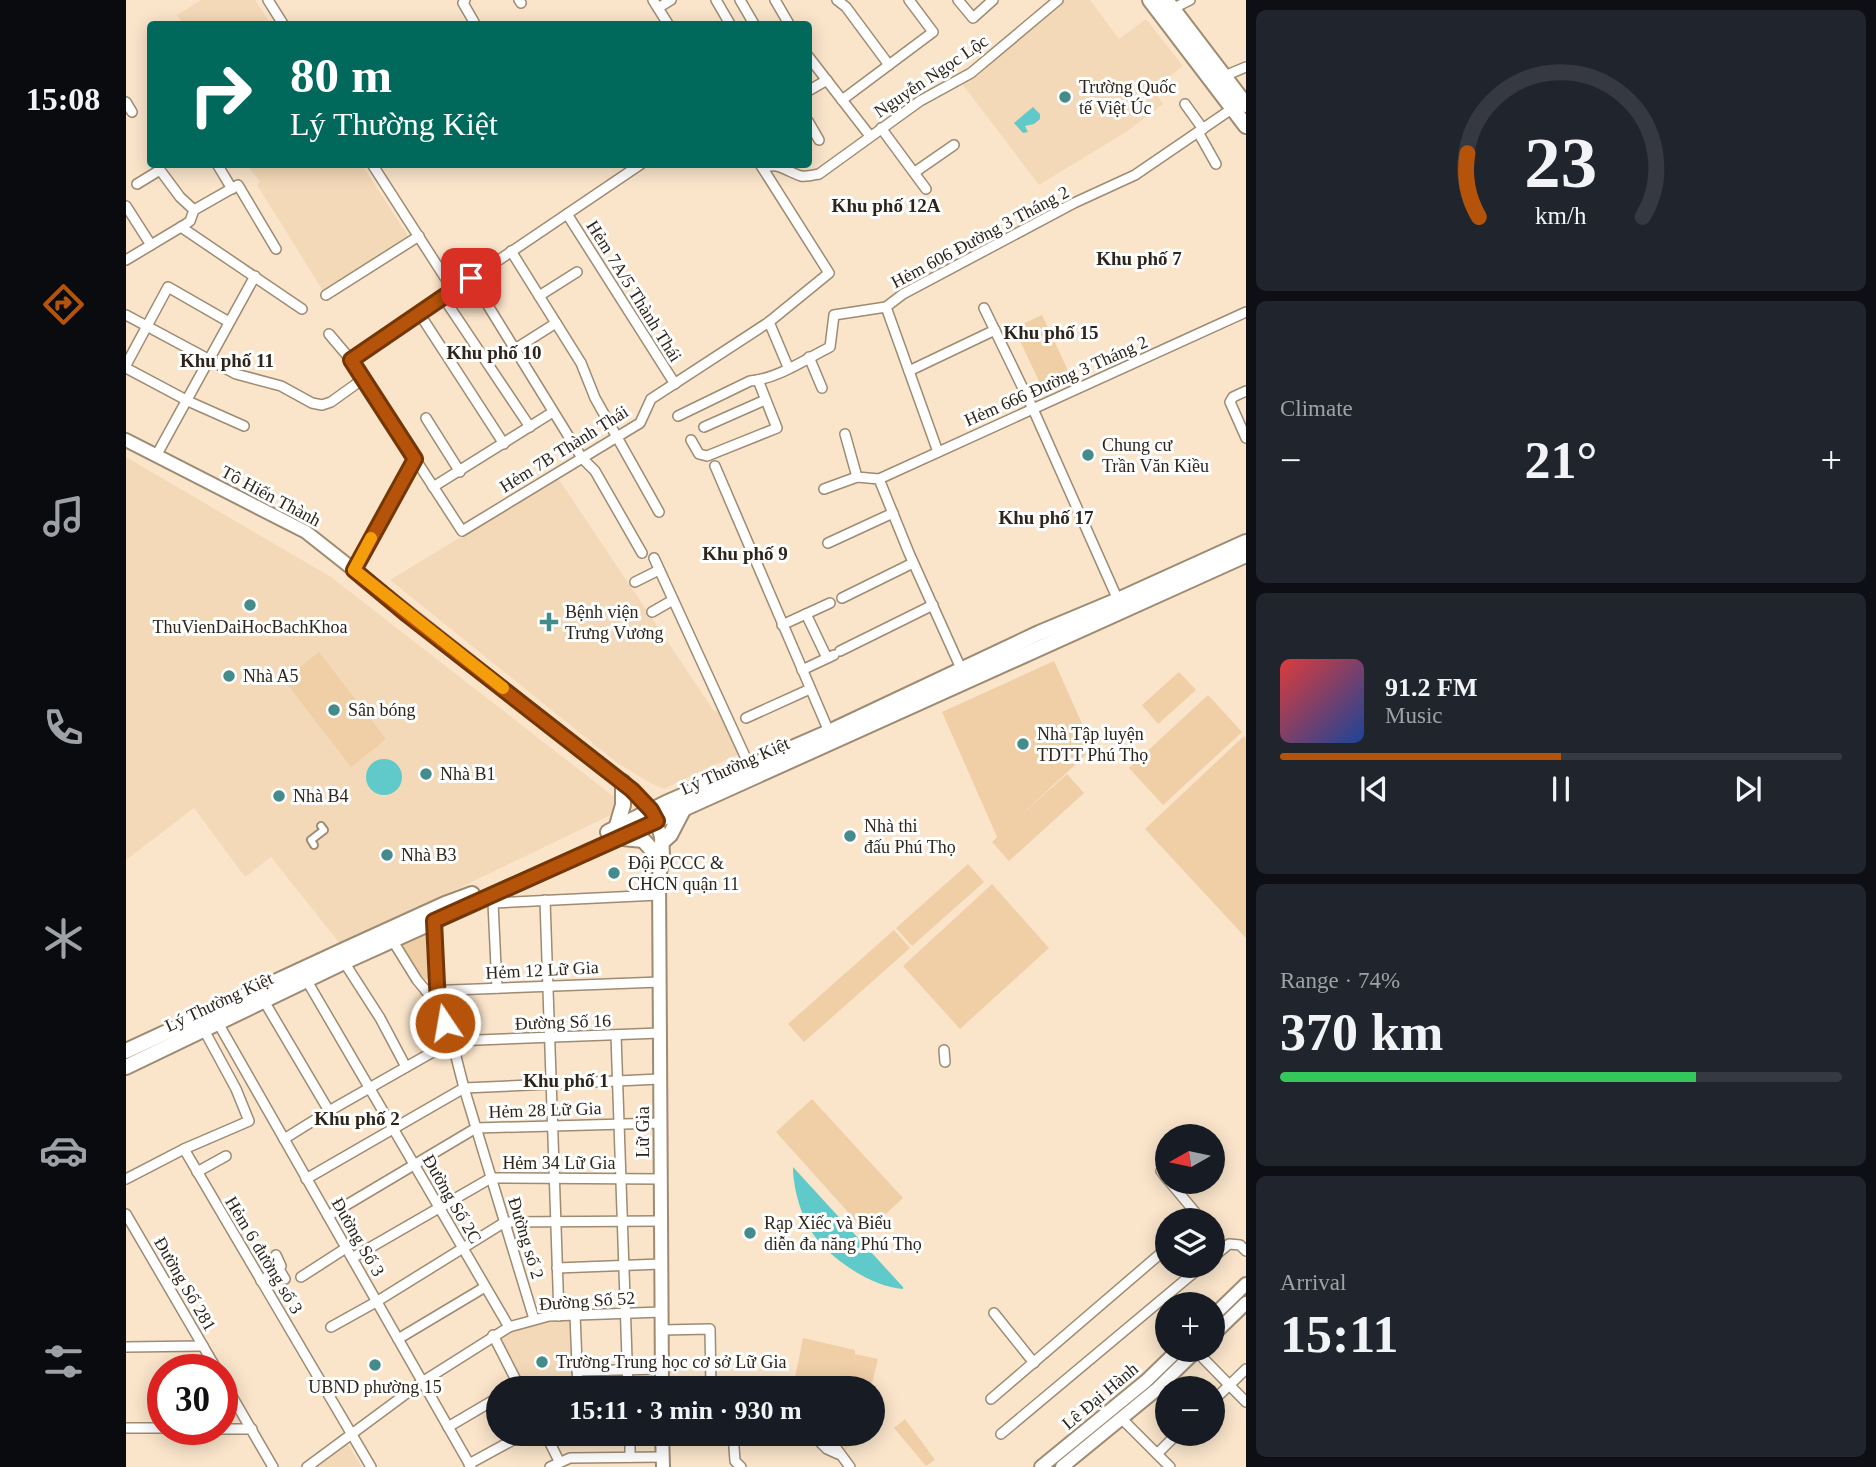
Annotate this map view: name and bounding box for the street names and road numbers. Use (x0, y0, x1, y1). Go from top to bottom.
street label: Nguyễn Ngọc Lộc (870, 31, 992, 121)
street label: Hẻm 606 Đường 3 Tháng 2 (888, 182, 1072, 292)
street label: Hẻm 7A/5 Thành Thái (582, 217, 686, 365)
street label: Hẻm 666 Đường 3 Tháng 2 (961, 332, 1151, 430)
street label: Hẻm 7B Thành Thái (496, 401, 632, 497)
street label: Tô Hiến Thành (218, 461, 324, 531)
street label: Lý Thường Kiệt (678, 733, 792, 799)
street label: Hẻm 12 Lữ Gia (485, 957, 599, 983)
street label: Lý Thường Kiệt (162, 968, 276, 1036)
street label: Đường Số 16 (515, 1010, 611, 1034)
street label: Hẻm 28 Lữ Gia (488, 1098, 602, 1122)
street label: Lữ Gia (633, 1106, 653, 1158)
street label: Đường Số 2C (419, 1151, 485, 1247)
street label: Hẻm 34 Lữ Gia (502, 1153, 616, 1173)
street label: Hẻm 6 đường số 3 (221, 1193, 307, 1317)
street label: Đường Số 3 (328, 1194, 388, 1280)
street label: Đường số 2 (504, 1195, 548, 1281)
street label: Đường Số 281 (150, 1233, 220, 1335)
street label: Đường Số 52 (538, 1288, 636, 1314)
street label: Lê Đại Hành (1058, 1358, 1142, 1434)

